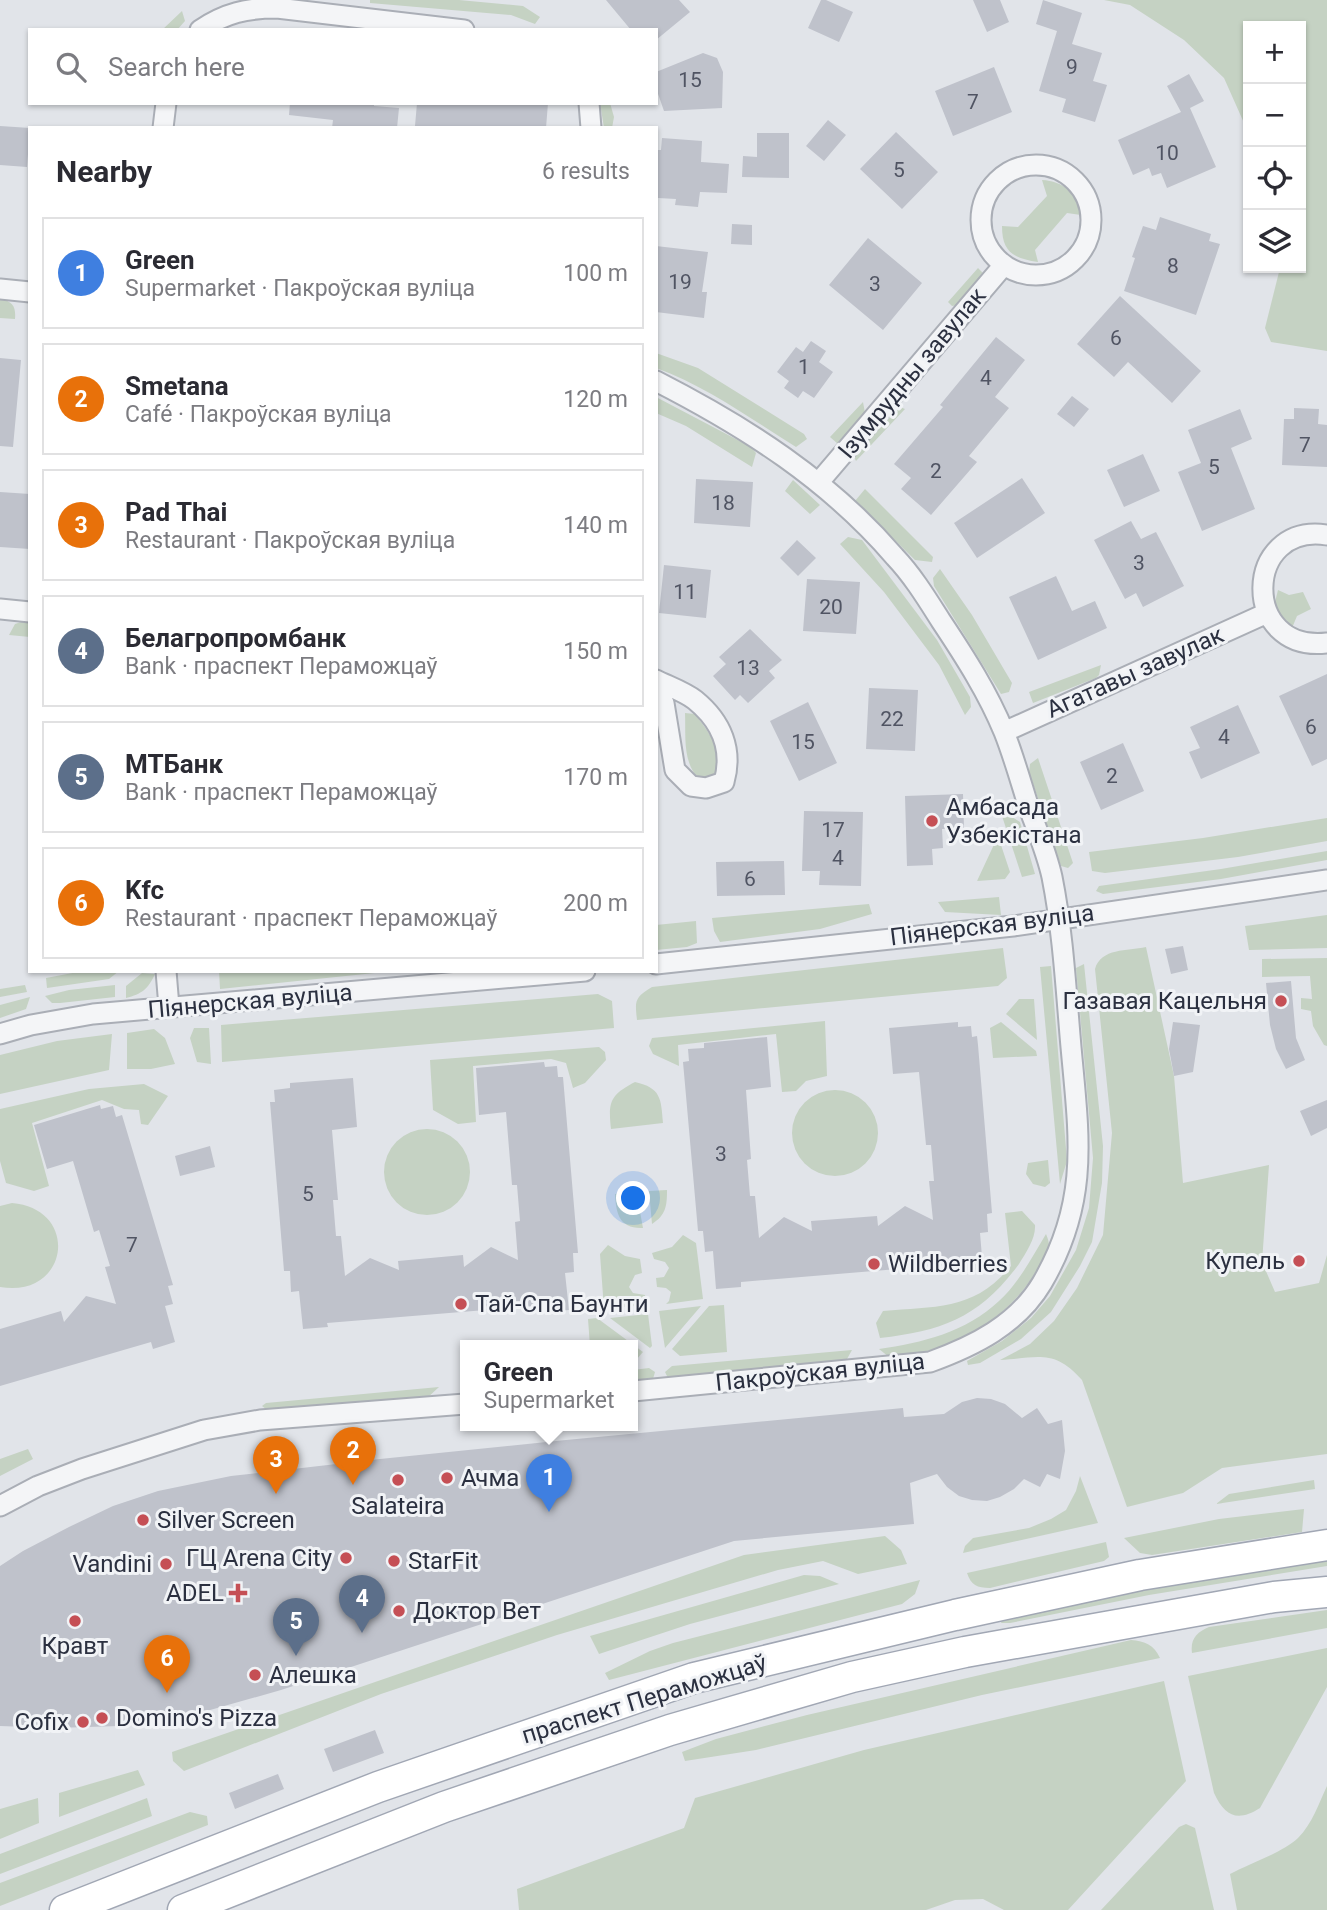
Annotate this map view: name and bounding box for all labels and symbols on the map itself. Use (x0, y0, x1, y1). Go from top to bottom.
house number: 9 (1066, 55, 1078, 79)
house number: 15 (678, 68, 702, 92)
house number: 7 (967, 90, 979, 114)
house number: 10 (1155, 141, 1179, 165)
house number: 5 (893, 158, 905, 182)
house number: 8 (1167, 254, 1179, 278)
house number: 19 (668, 270, 692, 294)
house number: 3 (869, 272, 881, 296)
street label: Ізумрудны завулак (832, 282, 992, 464)
house number: 6 (1110, 326, 1122, 350)
house number: 1 (798, 355, 810, 379)
house number: 4 (980, 366, 992, 390)
house number: 7 (1299, 433, 1311, 457)
house number: 5 (1208, 455, 1220, 479)
house number: 2 (930, 459, 942, 483)
house number: 18 (711, 491, 735, 515)
house number: 3 (1133, 551, 1145, 575)
house number: 11 (673, 580, 697, 604)
house number: 20 (819, 595, 843, 619)
street label: Агатавы завулак (1042, 620, 1228, 724)
house number: 13 (736, 656, 760, 680)
house number: 22 (880, 707, 904, 731)
house number: 6 (1305, 715, 1317, 739)
house number: 4 (1218, 725, 1230, 749)
house number: 15 (791, 730, 815, 754)
house number: 2 (1106, 764, 1118, 788)
place label: Амбасада Узбекістана (946, 793, 1081, 849)
marker: Амбасада Узбекістана (924, 813, 940, 829)
house number: 17 (821, 818, 845, 842)
house number: 4 (832, 846, 844, 870)
house number: 6 (744, 867, 756, 891)
street label: Піянерская вуліца (888, 899, 1096, 951)
street label: Піянерская вуліца (146, 978, 354, 1024)
place label: Газавая Кацельня (1063, 987, 1267, 1015)
marker: Газавая Кацельня (1273, 993, 1289, 1009)
house number: 3 (715, 1142, 727, 1166)
your location (616, 1181, 650, 1215)
house number: 5 (302, 1182, 314, 1206)
house number: 7 (126, 1233, 138, 1257)
place label: Купель (1205, 1247, 1285, 1275)
place label: Wildberries (888, 1250, 1008, 1278)
marker: Купель (1291, 1253, 1307, 1269)
marker: Wildberries (866, 1256, 882, 1272)
place label: Тай-Спа Баунти (475, 1290, 649, 1318)
marker: Тай-Спа Баунти (453, 1296, 469, 1312)
street label: Пакроўская вуліца (714, 1347, 926, 1397)
pin: 2 (330, 1427, 376, 1485)
pin: 3 (253, 1436, 299, 1494)
pin: 1 (526, 1454, 572, 1512)
place label: Ачма (461, 1464, 519, 1492)
marker: Ачма (439, 1470, 455, 1486)
marker: Salateira (390, 1472, 406, 1488)
place label: Salateira (351, 1492, 445, 1520)
place label: Silver Screen (157, 1506, 295, 1534)
marker: Silver Screen (135, 1512, 151, 1528)
place label: ГЦ Arena City (186, 1544, 333, 1572)
place label: StarFit (408, 1547, 478, 1575)
place label: Vandini (72, 1550, 152, 1578)
marker: ГЦ Arena City (338, 1550, 354, 1566)
marker: StarFit (386, 1553, 402, 1569)
marker: Vandini (158, 1556, 174, 1572)
pin: 4 (339, 1575, 385, 1633)
place label: ADEL (166, 1579, 224, 1607)
marker: ADEL (230, 1585, 246, 1601)
place label: Доктор Вет (413, 1597, 541, 1625)
pin: 5 (273, 1598, 319, 1656)
marker: Доктор Вет (391, 1603, 407, 1619)
marker: Кравт (67, 1613, 83, 1629)
place label: Кравт (42, 1632, 109, 1660)
pin: 6 (144, 1635, 190, 1693)
street label: праспект Пераможцаў (518, 1648, 770, 1750)
place label: Алешка (269, 1661, 357, 1689)
marker: Алешка (247, 1667, 263, 1683)
place label: Domino's Pizza (116, 1704, 277, 1732)
place label: Cofix (14, 1708, 69, 1736)
marker: Domino's Pizza (94, 1710, 110, 1726)
marker: Cofix (75, 1714, 91, 1730)

